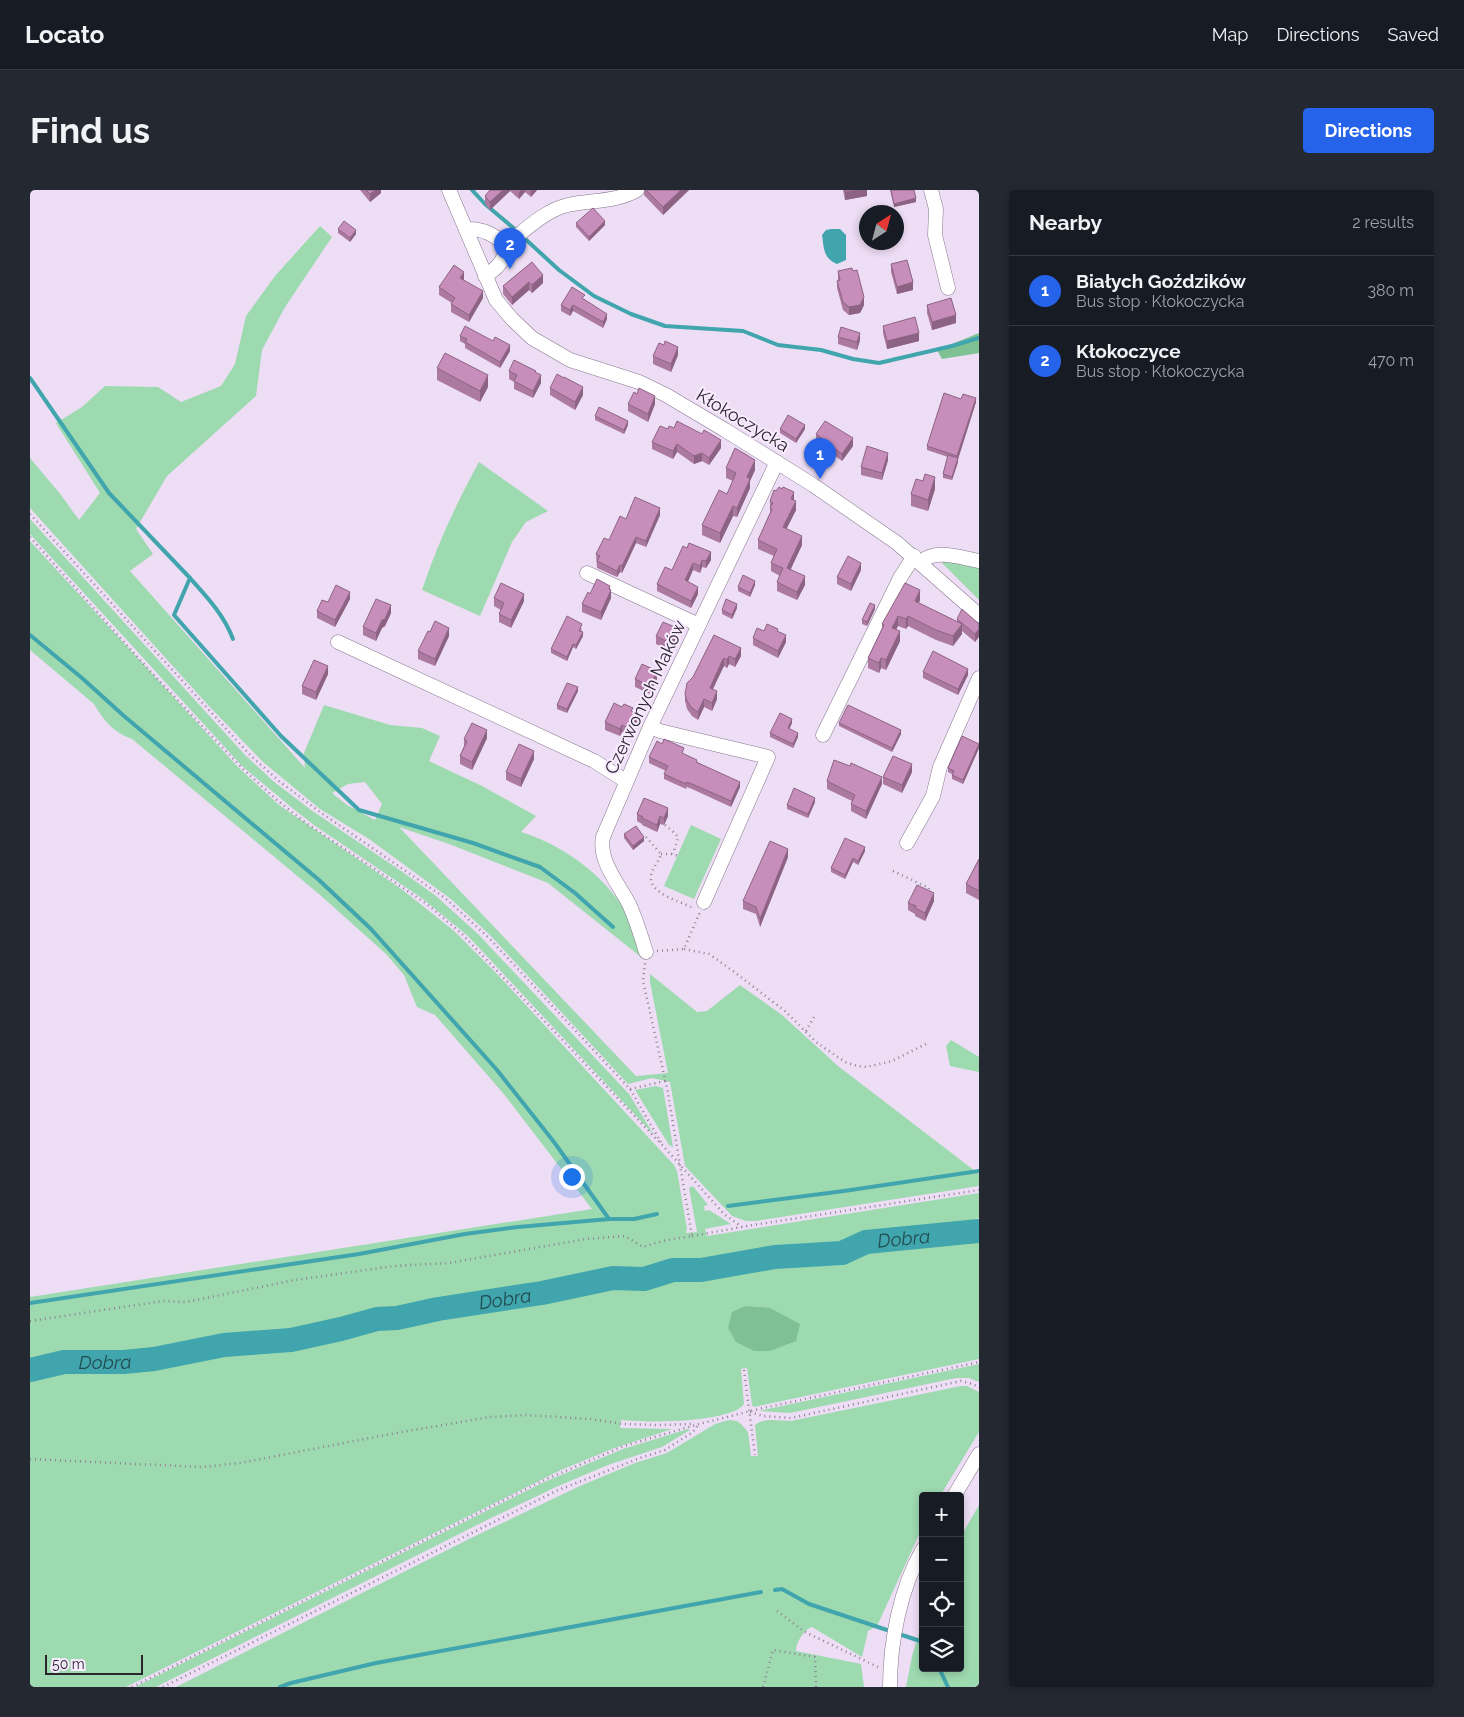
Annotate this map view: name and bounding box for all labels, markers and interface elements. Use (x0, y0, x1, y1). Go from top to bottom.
text: Locato (25, 20, 104, 49)
text: Map (1212, 24, 1248, 45)
text: Directions (1276, 24, 1360, 45)
text: Saved (1388, 24, 1439, 45)
button: Directions (1303, 108, 1434, 153)
text: Find us (30, 110, 150, 151)
north arrow (859, 205, 904, 250)
text: Nearby (1029, 210, 1102, 235)
text: 2 results (1352, 213, 1414, 232)
pin: 2 (494, 228, 526, 269)
text: Białych Goździków (1076, 270, 1246, 292)
text: 1 (1041, 281, 1049, 300)
text: 380 m (1367, 281, 1414, 300)
text: Bus stop · Kłokoczycka (1076, 292, 1245, 311)
text: Kłokoczyce (1076, 340, 1181, 362)
text: 2 (1040, 351, 1050, 370)
text: 470 m (1368, 351, 1414, 370)
text: Bus stop · Kłokoczycka (1076, 362, 1245, 381)
street label: Kłokoczycka (693, 384, 793, 456)
pin: 1 (804, 438, 836, 479)
street label: Czerwonych Maków (600, 616, 690, 777)
your location (559, 1164, 585, 1190)
water label: Dobra (876, 1225, 931, 1252)
water label: Dobra (477, 1284, 533, 1314)
water label: Dobra (79, 1350, 133, 1373)
map controls (919, 1492, 964, 1672)
button: + (919, 1492, 964, 1537)
button: − (919, 1537, 964, 1582)
button: locate (919, 1582, 964, 1627)
button: layers (919, 1627, 964, 1672)
scale bar (45, 1652, 142, 1675)
text: 50 m (52, 1656, 85, 1672)

